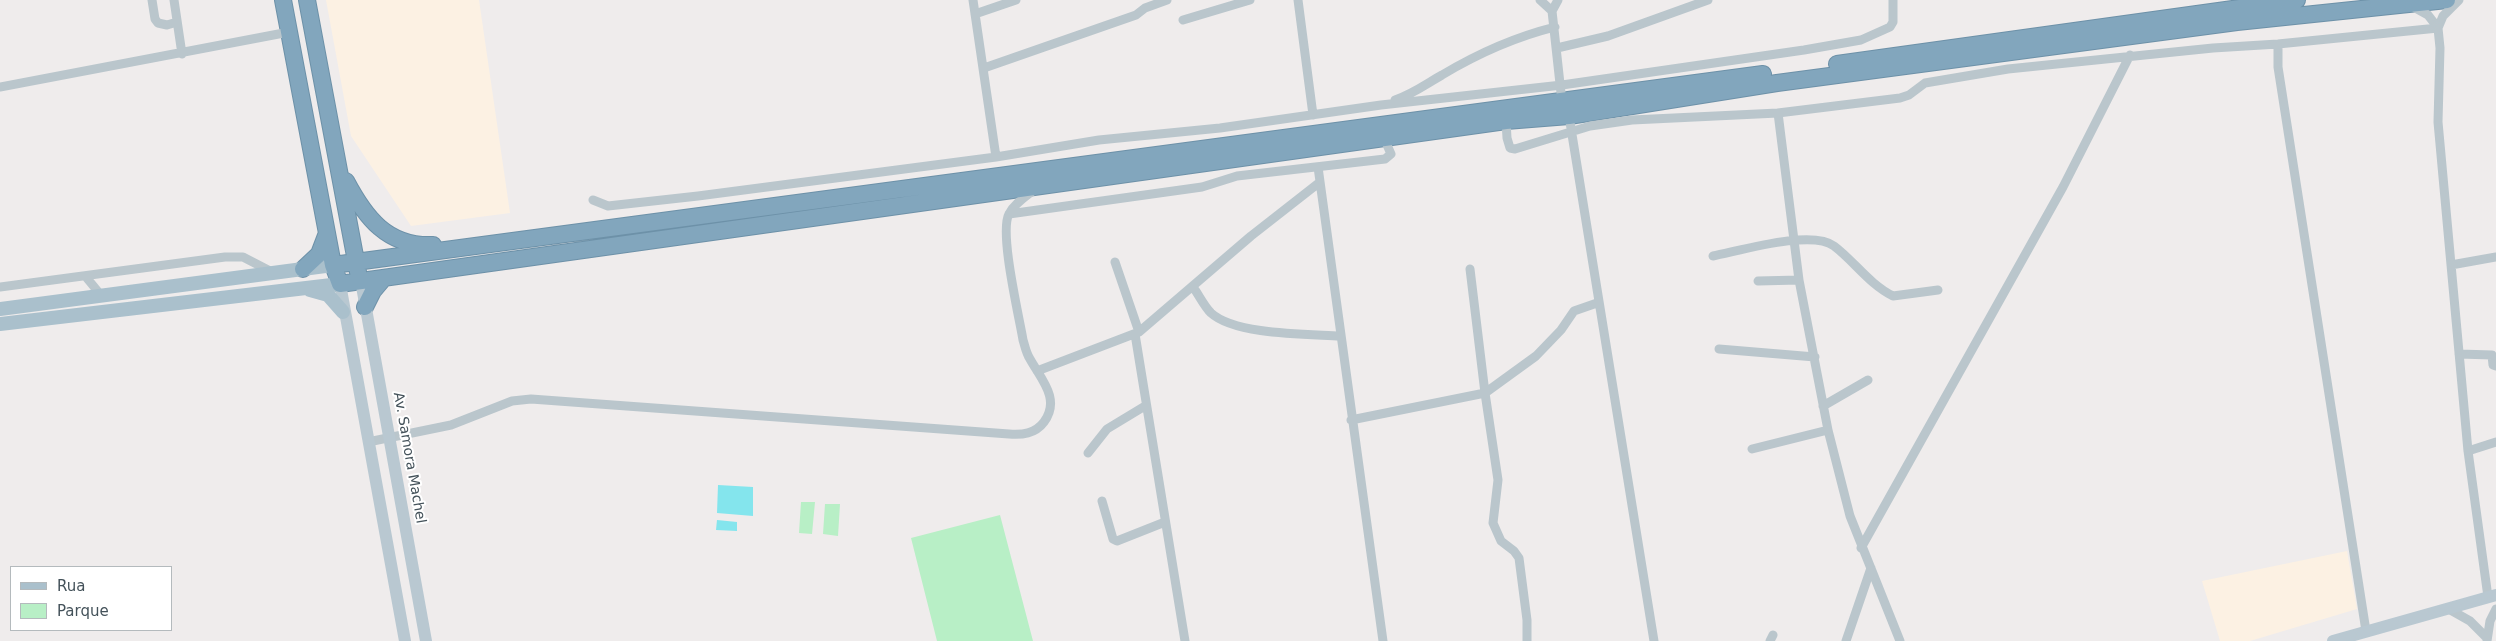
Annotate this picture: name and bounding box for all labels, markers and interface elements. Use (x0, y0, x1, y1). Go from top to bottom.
street label: Av. Samora Machel (389, 391, 429, 525)
legend (10, 566, 172, 631)
text: Rua (57, 577, 85, 595)
text: Parque (57, 602, 109, 620)

